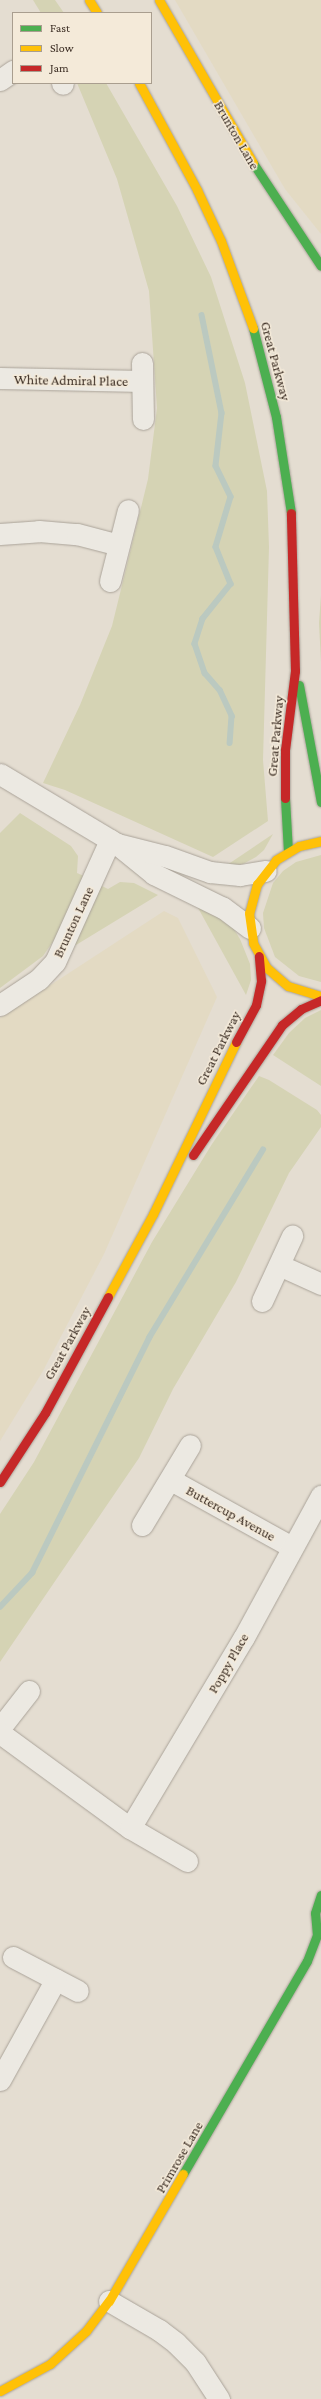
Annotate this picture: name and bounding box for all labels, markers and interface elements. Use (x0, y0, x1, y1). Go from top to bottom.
legend (12, 12, 152, 84)
text: Fast (50, 21, 70, 35)
text: Slow (50, 41, 74, 55)
text: Jam (50, 61, 69, 75)
street label: Brunton Lane (211, 98, 263, 172)
street label: Great Parkway (257, 320, 295, 402)
street label: White Admiral Place (14, 371, 128, 389)
street label: Great Parkway (263, 695, 287, 777)
street label: Brunton Lane (49, 884, 97, 960)
street label: Great Parkway (192, 1008, 244, 1088)
street label: Great Parkway (40, 1303, 94, 1383)
street label: Buttercup Avenue (183, 1482, 279, 1544)
street label: Poppy Place (204, 1630, 252, 1696)
street label: Primrose Lane (152, 2118, 206, 2196)

